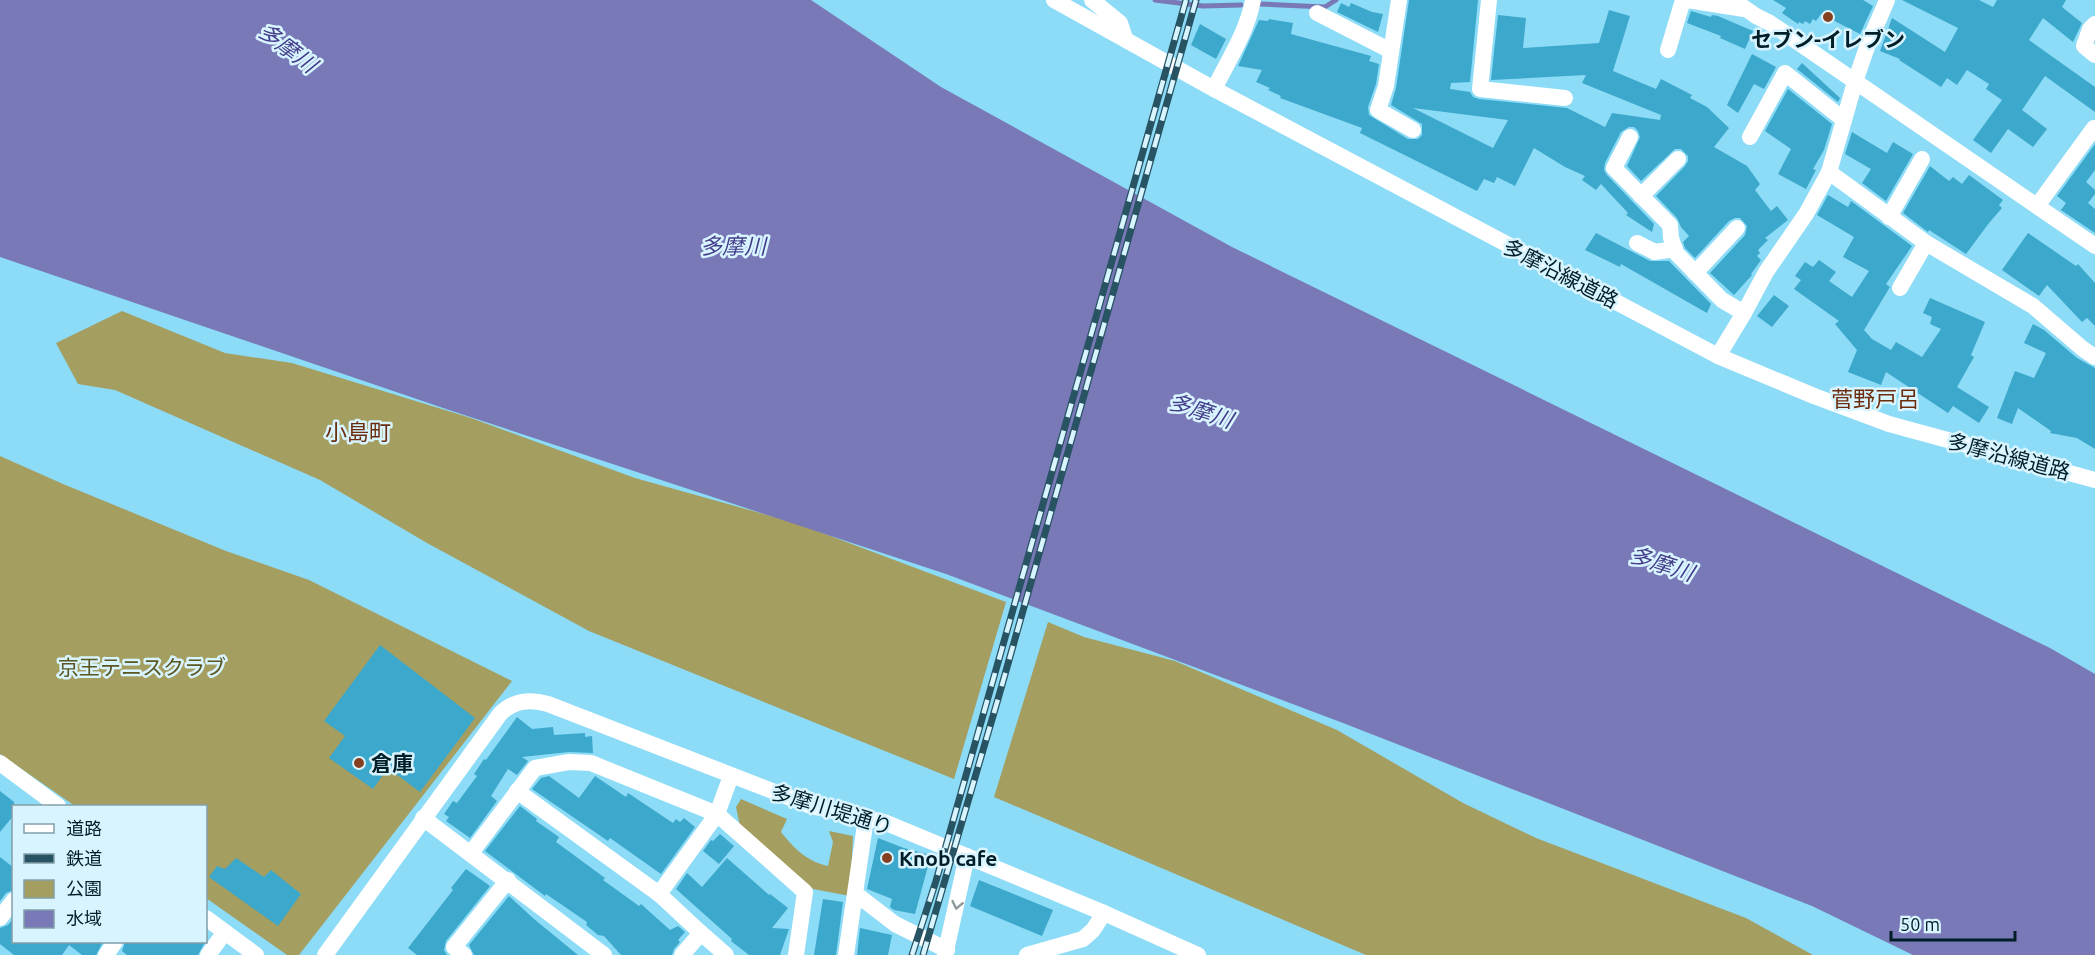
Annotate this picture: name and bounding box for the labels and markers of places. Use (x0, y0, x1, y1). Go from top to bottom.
marker: セブン-イレブン (1821, 10, 1835, 24)
place label: セブン-イレブン (1751, 27, 1905, 51)
place label: 倉庫 (371, 751, 413, 775)
marker: 倉庫 (352, 756, 366, 770)
place label: Knob cafe (899, 846, 997, 870)
marker: Knob cafe (880, 851, 894, 865)

